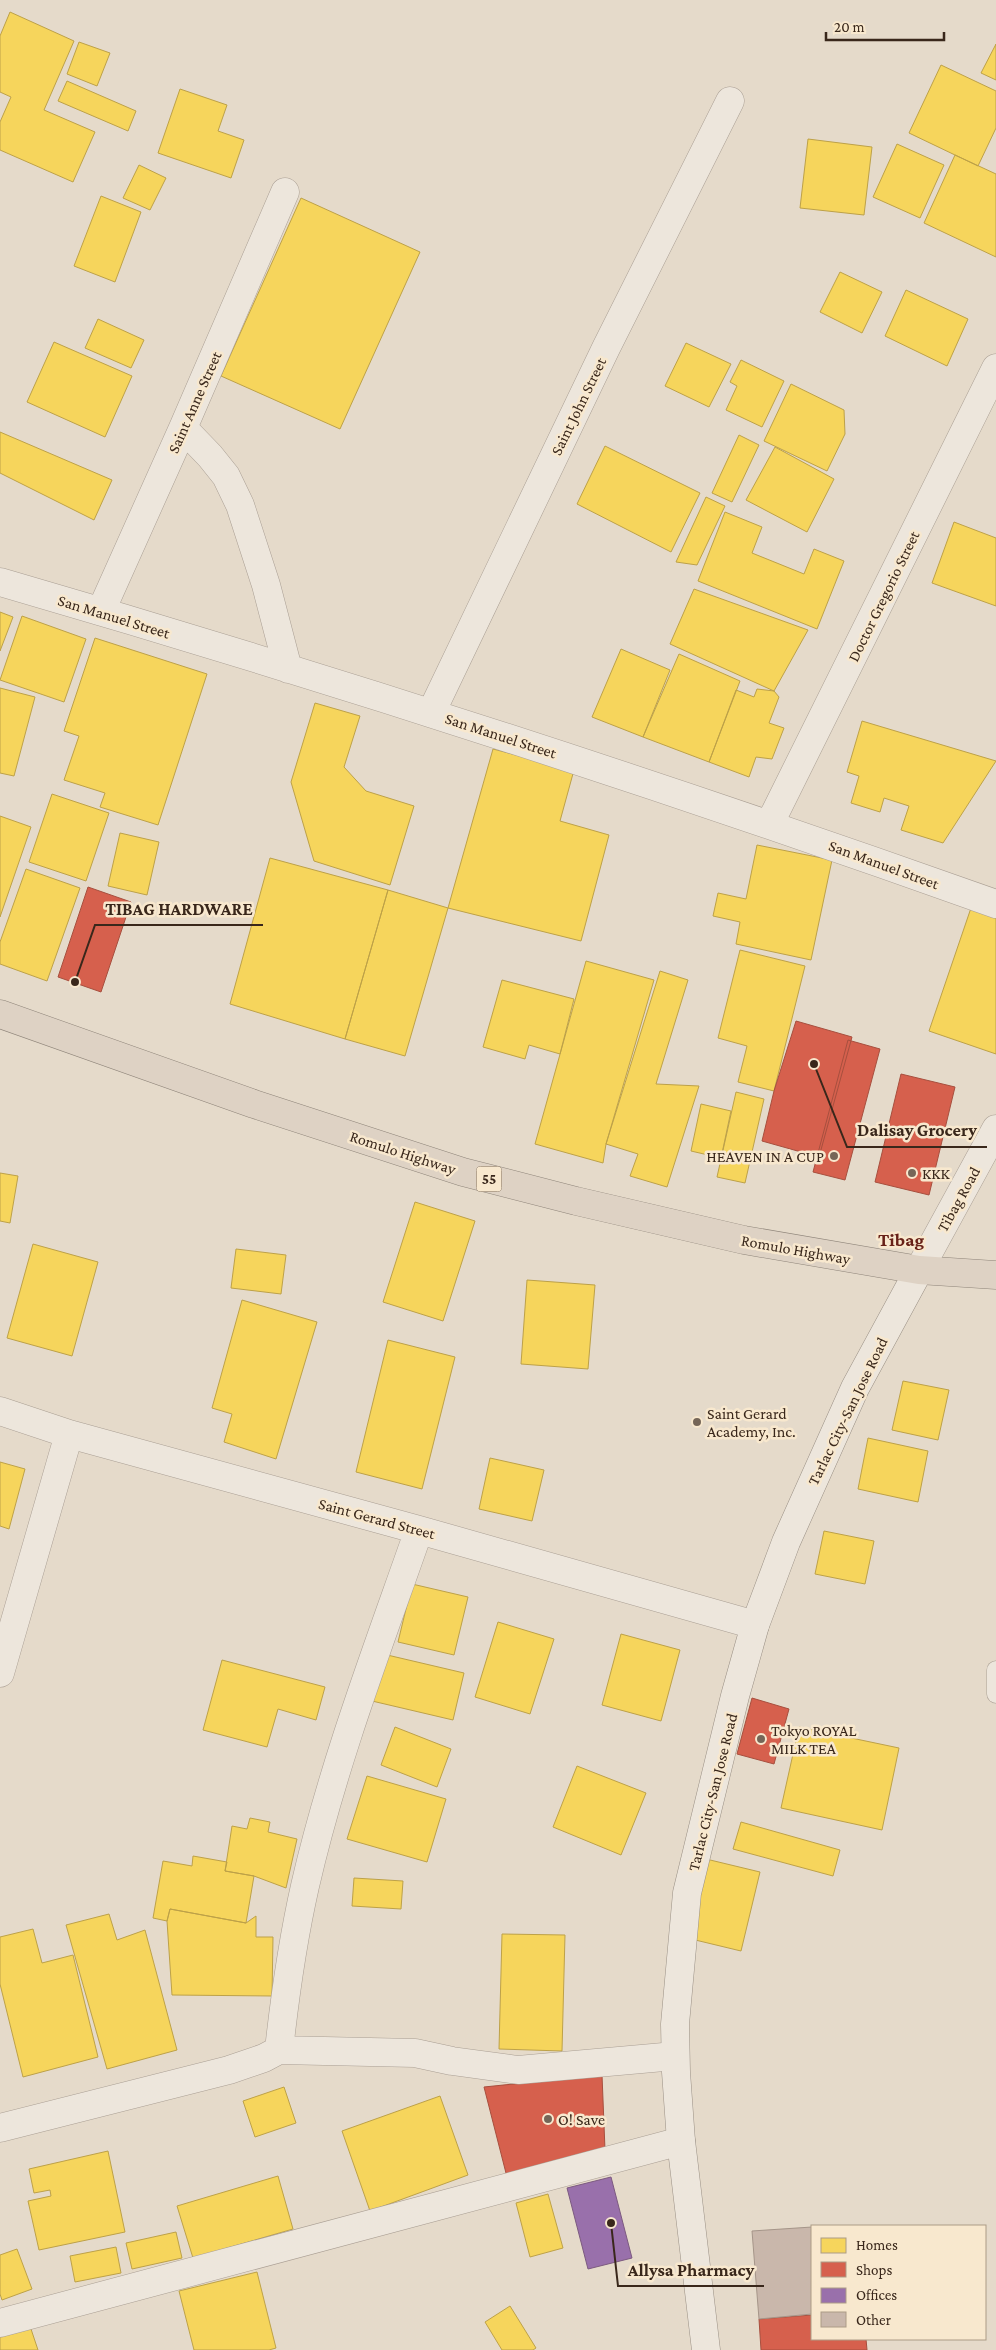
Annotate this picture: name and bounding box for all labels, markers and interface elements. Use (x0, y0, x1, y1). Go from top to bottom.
scale bar (826, 10, 944, 42)
text: 20 m (834, 19, 865, 35)
street label: Saint Anne Street (164, 348, 225, 456)
street label: Saint John Street (548, 354, 611, 458)
street label: Doctor Gregorio Street (844, 527, 924, 665)
street label: San Manuel Street (56, 591, 172, 642)
street label: San Manuel Street (443, 709, 559, 762)
street label: San Manuel Street (826, 837, 942, 893)
callout: TIBAG HARDWARE (95, 892, 263, 925)
text: TIBAG HARDWARE (105, 899, 253, 919)
callout: Dalisay Grocery (847, 1114, 987, 1147)
text: Dalisay Grocery (857, 1120, 977, 1140)
street label: Romulo Highway (347, 1127, 459, 1179)
place label: HEAVEN IN A CUP (706, 1148, 824, 1165)
marker: HEAVEN IN A CUP (828, 1150, 840, 1162)
street label: Tibag Road (934, 1163, 984, 1235)
place label: KKK (922, 1165, 950, 1182)
road number: 55 (476, 1166, 502, 1192)
marker: KKK (906, 1167, 918, 1179)
district label: Tibag (878, 1229, 924, 1250)
street label: Romulo Highway (740, 1232, 852, 1269)
street label: Tarlac City-San Jose Road (804, 1334, 892, 1488)
place label: Saint Gerard Academy, Inc. (707, 1405, 796, 1441)
marker: Saint Gerard Academy, Inc. (691, 1416, 703, 1428)
street label: Saint Gerard Street (317, 1495, 438, 1542)
street label: Tarlac City-San Jose Road (685, 1711, 741, 1873)
place label: Tokyo ROYAL MILK TEA (771, 1722, 856, 1757)
marker: Tokyo ROYAL MILK TEA (755, 1733, 767, 1745)
place label: O! Save (558, 2111, 605, 2128)
marker: O! Save (542, 2113, 554, 2125)
legend (811, 2225, 986, 2340)
text: Homes (856, 2237, 898, 2253)
callout: Allysa Pharmacy (618, 2253, 764, 2286)
text: Allysa Pharmacy (627, 2260, 754, 2280)
text: Shops (856, 2262, 892, 2279)
text: Offices (856, 2287, 897, 2303)
text: Other (856, 2312, 892, 2328)

